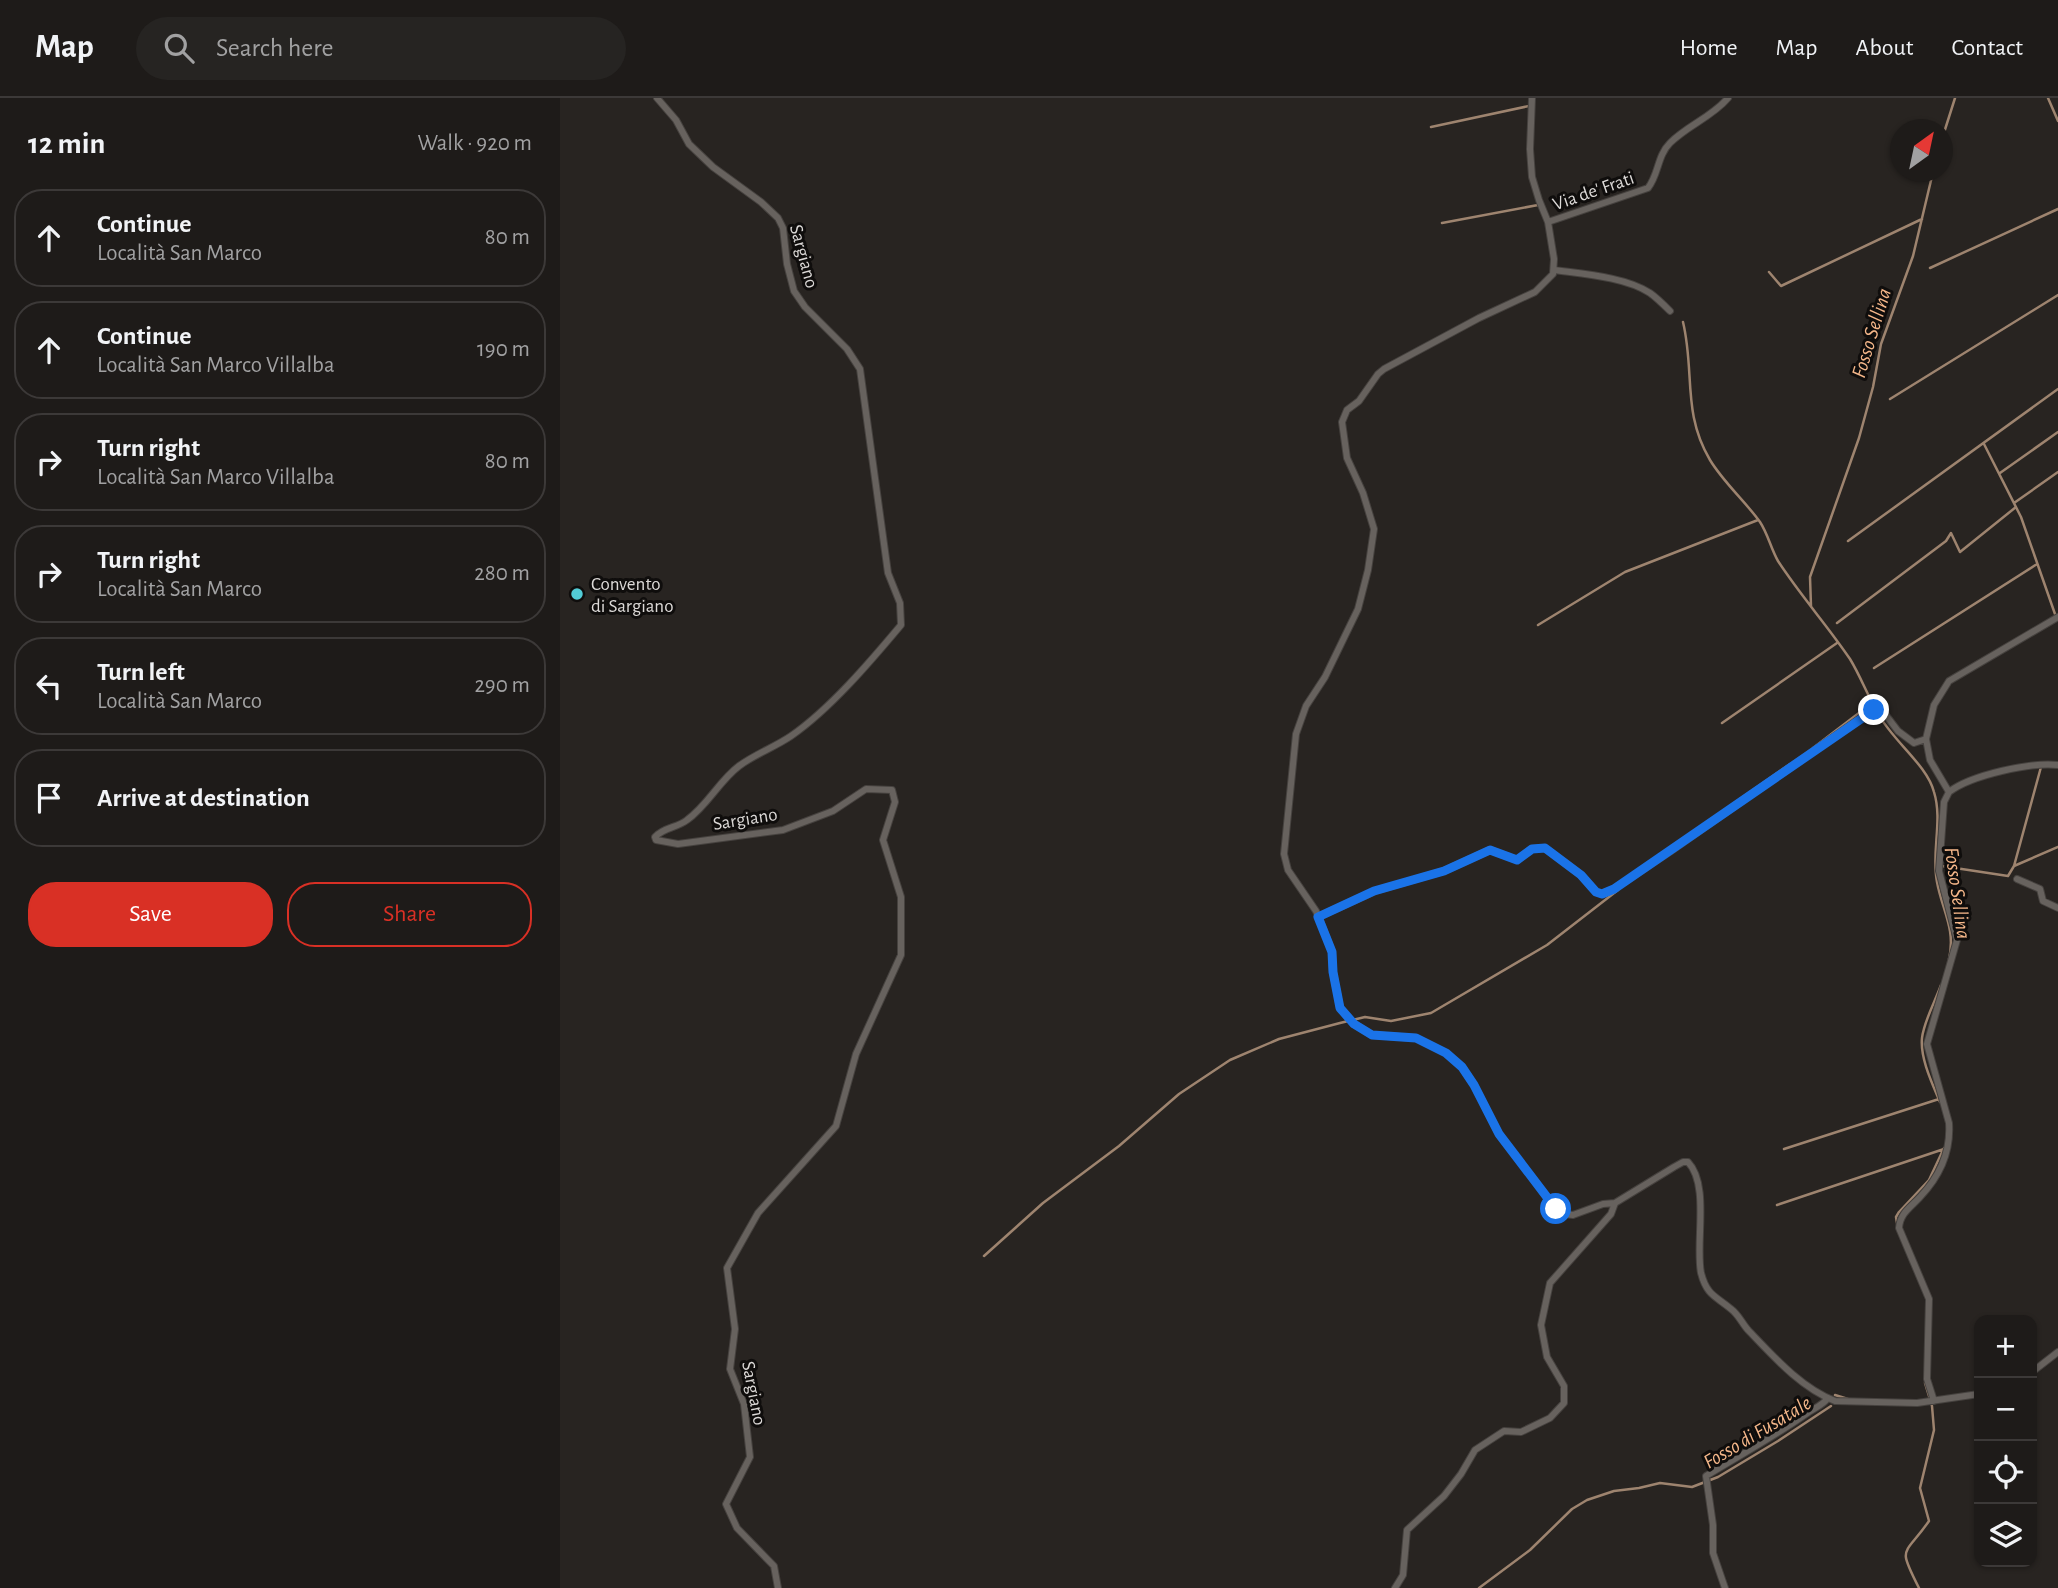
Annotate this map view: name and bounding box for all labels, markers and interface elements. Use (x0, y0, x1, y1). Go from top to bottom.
search box (136, 17, 626, 80)
icon: search (160, 29, 198, 67)
text: Map (35, 31, 94, 64)
text: Search here (216, 35, 334, 61)
text: Home (1680, 36, 1738, 60)
text: Map (1776, 36, 1818, 60)
text: About (1856, 36, 1913, 60)
text: Contact (1951, 36, 2023, 60)
north arrow (1890, 119, 1953, 182)
text: 12 min (28, 129, 105, 159)
text: Walk · 920 m (417, 132, 532, 155)
street label: Via de' Frati (1550, 169, 1637, 214)
text: Continue (97, 211, 192, 237)
icon: ahead (30, 219, 68, 257)
street label: Sargiano (786, 223, 821, 290)
text: 80 m (485, 226, 530, 249)
text: Località San Marco (97, 242, 262, 265)
water label: Fosso Sellina (1848, 286, 1895, 381)
text: Continue (97, 323, 192, 349)
icon: ahead (30, 331, 68, 369)
text: 190 m (477, 338, 530, 361)
text: Località San Marco Villalba (97, 354, 335, 377)
text: Turn right (97, 435, 200, 461)
icon: right (30, 443, 68, 481)
text: 80 m (485, 450, 530, 473)
text: Località San Marco Villalba (97, 466, 335, 489)
text: Turn right (97, 547, 200, 573)
icon: right (30, 555, 68, 593)
text: 280 m (474, 562, 530, 585)
place label: Convento di Sargiano (591, 575, 673, 616)
text: Località San Marco (97, 578, 262, 601)
marker: Convento di Sargiano (569, 586, 585, 602)
text: Turn left (97, 659, 185, 685)
icon: left (30, 667, 68, 705)
text: 290 m (474, 674, 530, 697)
text: Località San Marco (97, 690, 262, 713)
route end (1858, 694, 1889, 725)
icon: arrive (30, 779, 68, 817)
text: Arrive at destination (97, 785, 310, 811)
street label: Sargiano (712, 805, 779, 834)
water label: Fosso Sellina (1941, 846, 1974, 940)
button: Save (28, 882, 273, 947)
button: Share (287, 882, 532, 947)
route start (1540, 1193, 1571, 1224)
map controls (1974, 1315, 2037, 1567)
button: + (1974, 1315, 2037, 1378)
street label: Sargiano (738, 1360, 769, 1427)
button: − (1974, 1378, 2037, 1441)
water label: Fosso di Fusatale (1700, 1392, 1815, 1473)
button: locate (1974, 1441, 2037, 1504)
button: layers (1974, 1504, 2037, 1567)

